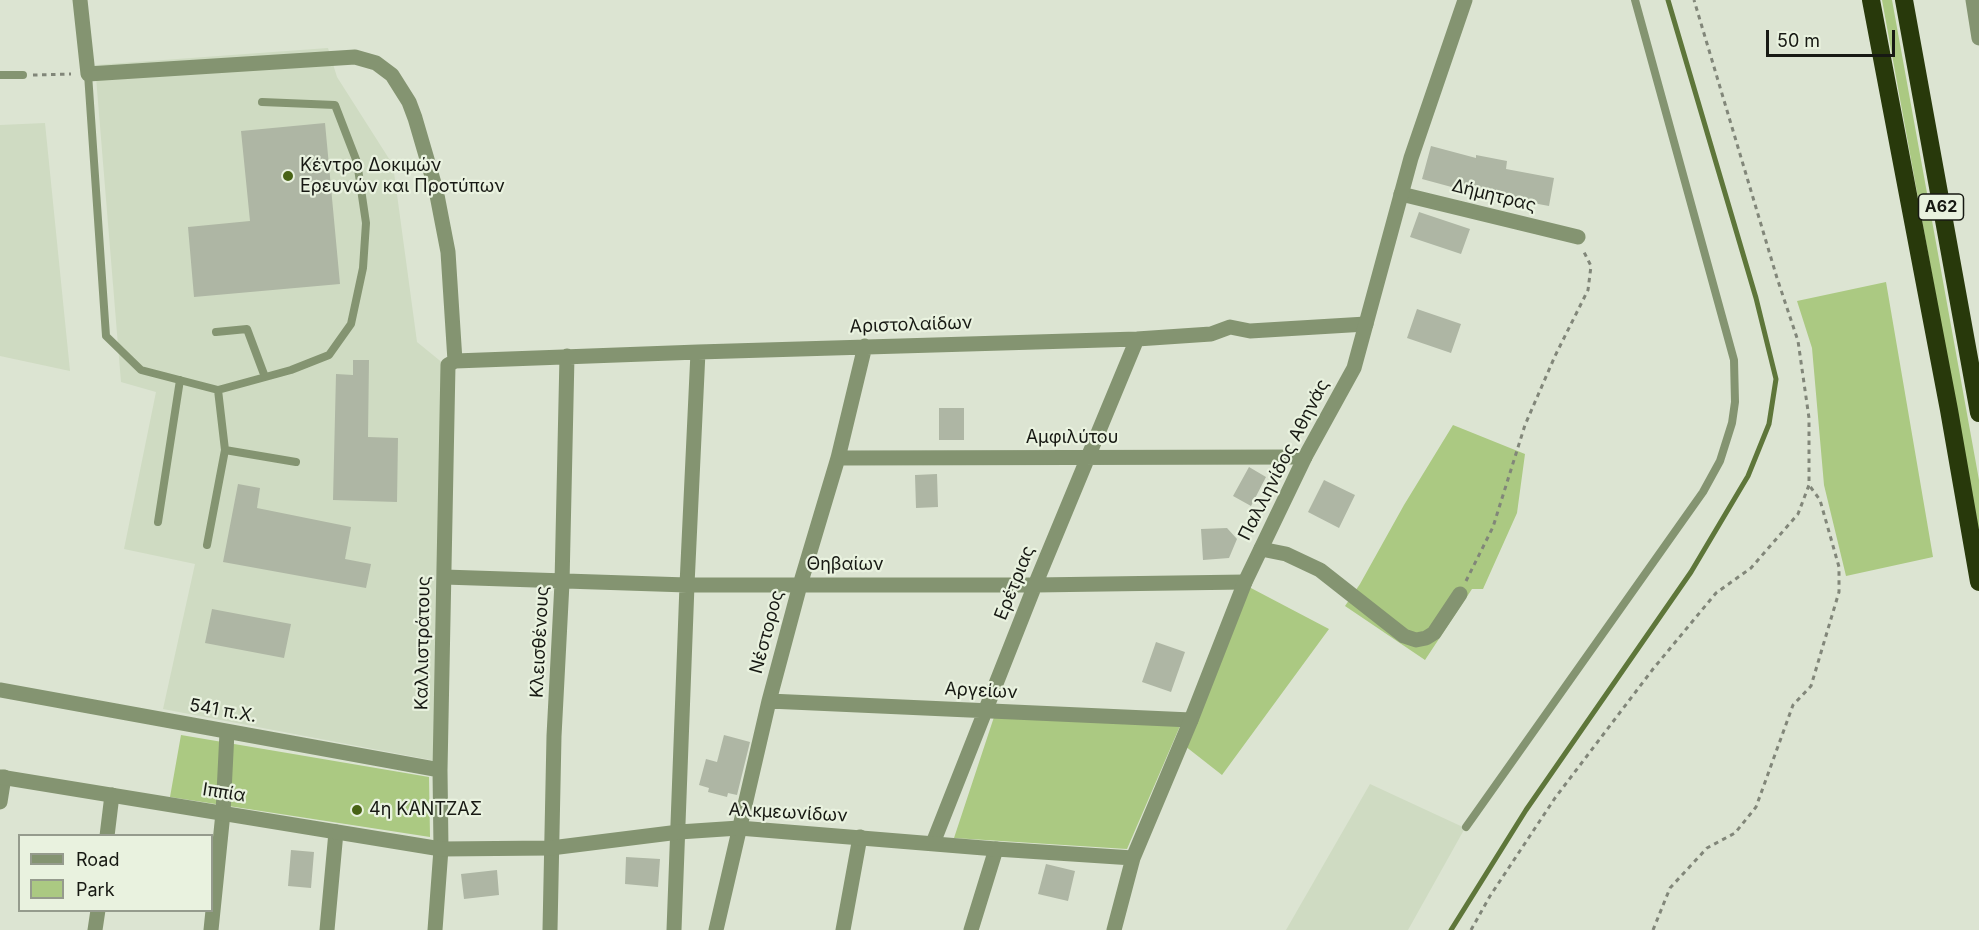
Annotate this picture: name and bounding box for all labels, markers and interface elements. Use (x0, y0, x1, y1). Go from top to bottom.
scale bar (1769, 18, 1898, 56)
text: 50 m (1777, 30, 1820, 51)
place label: Κέντρο Δοκιμών Ερευνών και Προτύπων (300, 155, 505, 198)
marker: Κέντρο Δοκιμών Ερευνών και Προτύπων (281, 169, 295, 183)
street label: Δήμητρας (1450, 175, 1538, 217)
road number: Α62 (1918, 194, 1964, 220)
street label: Αριστολαίδων (849, 312, 973, 338)
street label: Παλληνίδος Αθηνάς (1234, 376, 1334, 544)
street label: Αμφιλύτου (1026, 427, 1118, 449)
street label: Ερέτριας (990, 543, 1040, 623)
street label: Θηβαίων (806, 554, 884, 576)
street label: Καλλιστράτους (411, 576, 435, 710)
street label: Κλεισθένους (526, 585, 554, 699)
street label: Νέστορος (745, 588, 789, 676)
street label: Αργείων (944, 678, 1018, 704)
street label: 541 π.Χ. (188, 694, 258, 728)
street label: Ιππία (201, 779, 247, 807)
place label: 4η ΚΑΝΤΖΑΣ (369, 799, 482, 821)
street label: Αλκμεωνίδων (728, 799, 848, 827)
marker: 4η ΚΑΝΤΖΑΣ (350, 803, 364, 817)
legend (18, 834, 213, 912)
text: Road (76, 849, 119, 870)
text: Park (76, 879, 115, 900)

